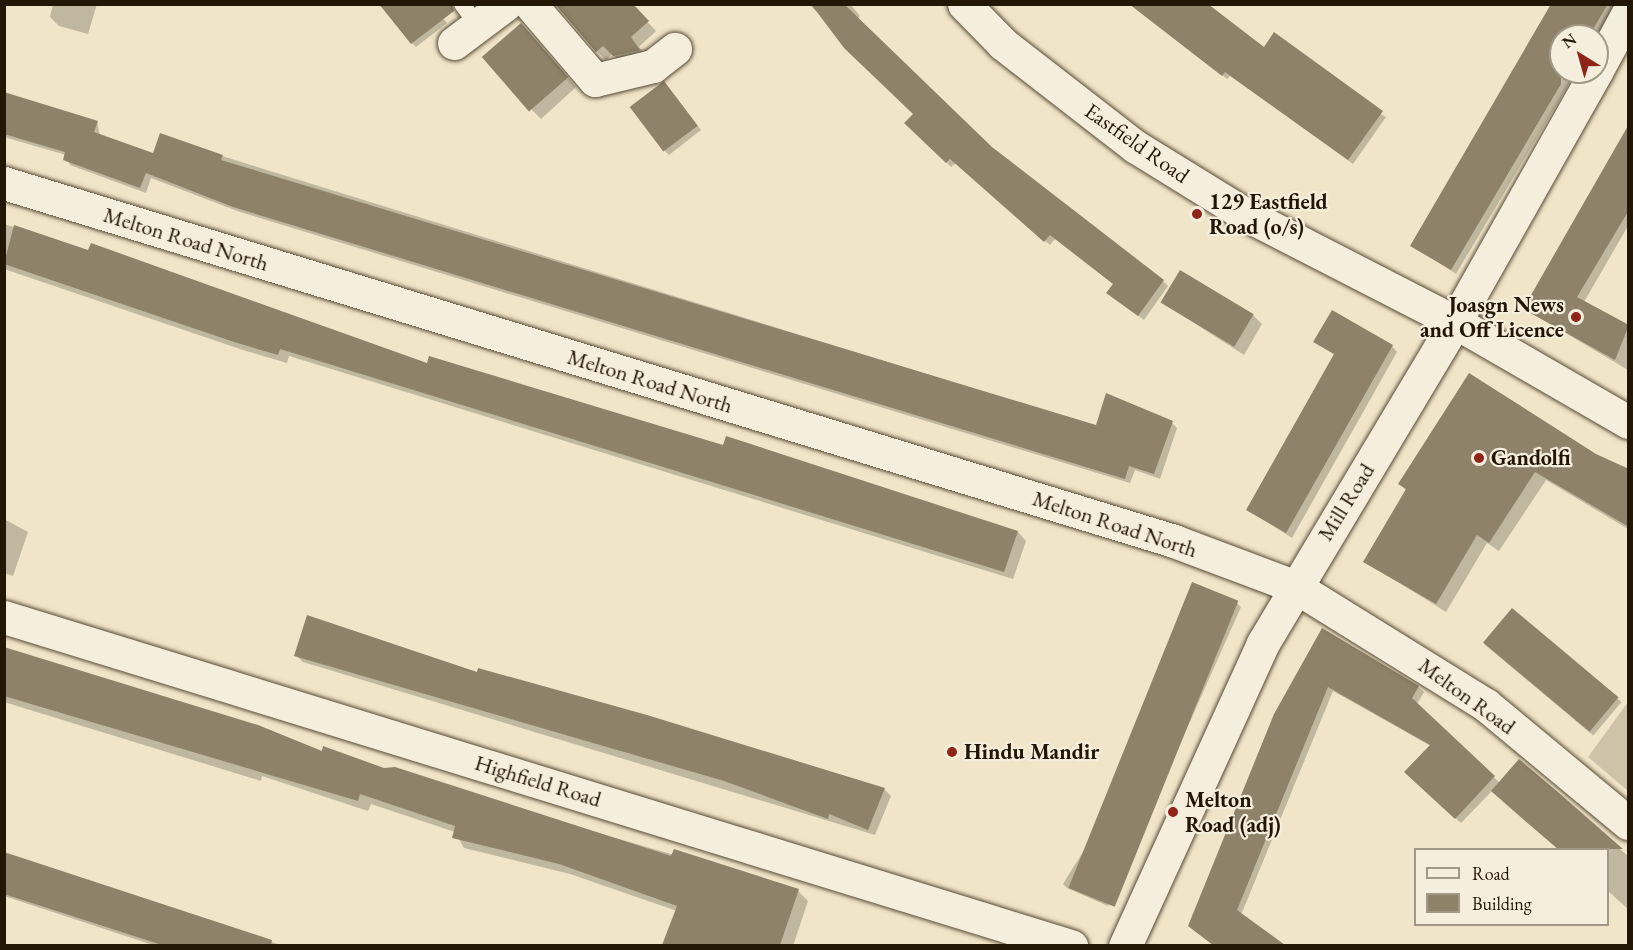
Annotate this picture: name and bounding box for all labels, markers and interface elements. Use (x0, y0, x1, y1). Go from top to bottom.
north arrow (1549, 24, 1609, 84)
text: N (1558, 29, 1581, 53)
street label: Eastfield Road (1080, 97, 1194, 189)
place label: 129 Eastfield Road (o/s) (1209, 188, 1328, 240)
street label: Melton Road North (100, 201, 272, 277)
marker: 129 Eastfield Road (o/s) (1190, 207, 1204, 221)
place label: Joasgn News and Off Licence (1420, 291, 1564, 342)
marker: Joasgn News and Off Licence (1569, 310, 1583, 324)
street label: Melton Road North (564, 343, 736, 419)
place label: Gandolfi (1491, 445, 1571, 471)
marker: Gandolfi (1472, 451, 1486, 465)
street label: Mill Road (1312, 458, 1380, 546)
street label: Melton Road North (1029, 485, 1201, 563)
street label: Melton Road (1413, 652, 1521, 740)
place label: Hindu Mandir (964, 739, 1099, 765)
marker: Hindu Mandir (945, 745, 959, 759)
street label: Highfield Road (472, 749, 604, 813)
place label: Melton Road (adj) (1185, 786, 1281, 837)
marker: Melton Road (adj) (1166, 805, 1180, 819)
legend (1414, 848, 1609, 926)
text: Road (1472, 862, 1510, 885)
text: Building (1472, 892, 1532, 915)

